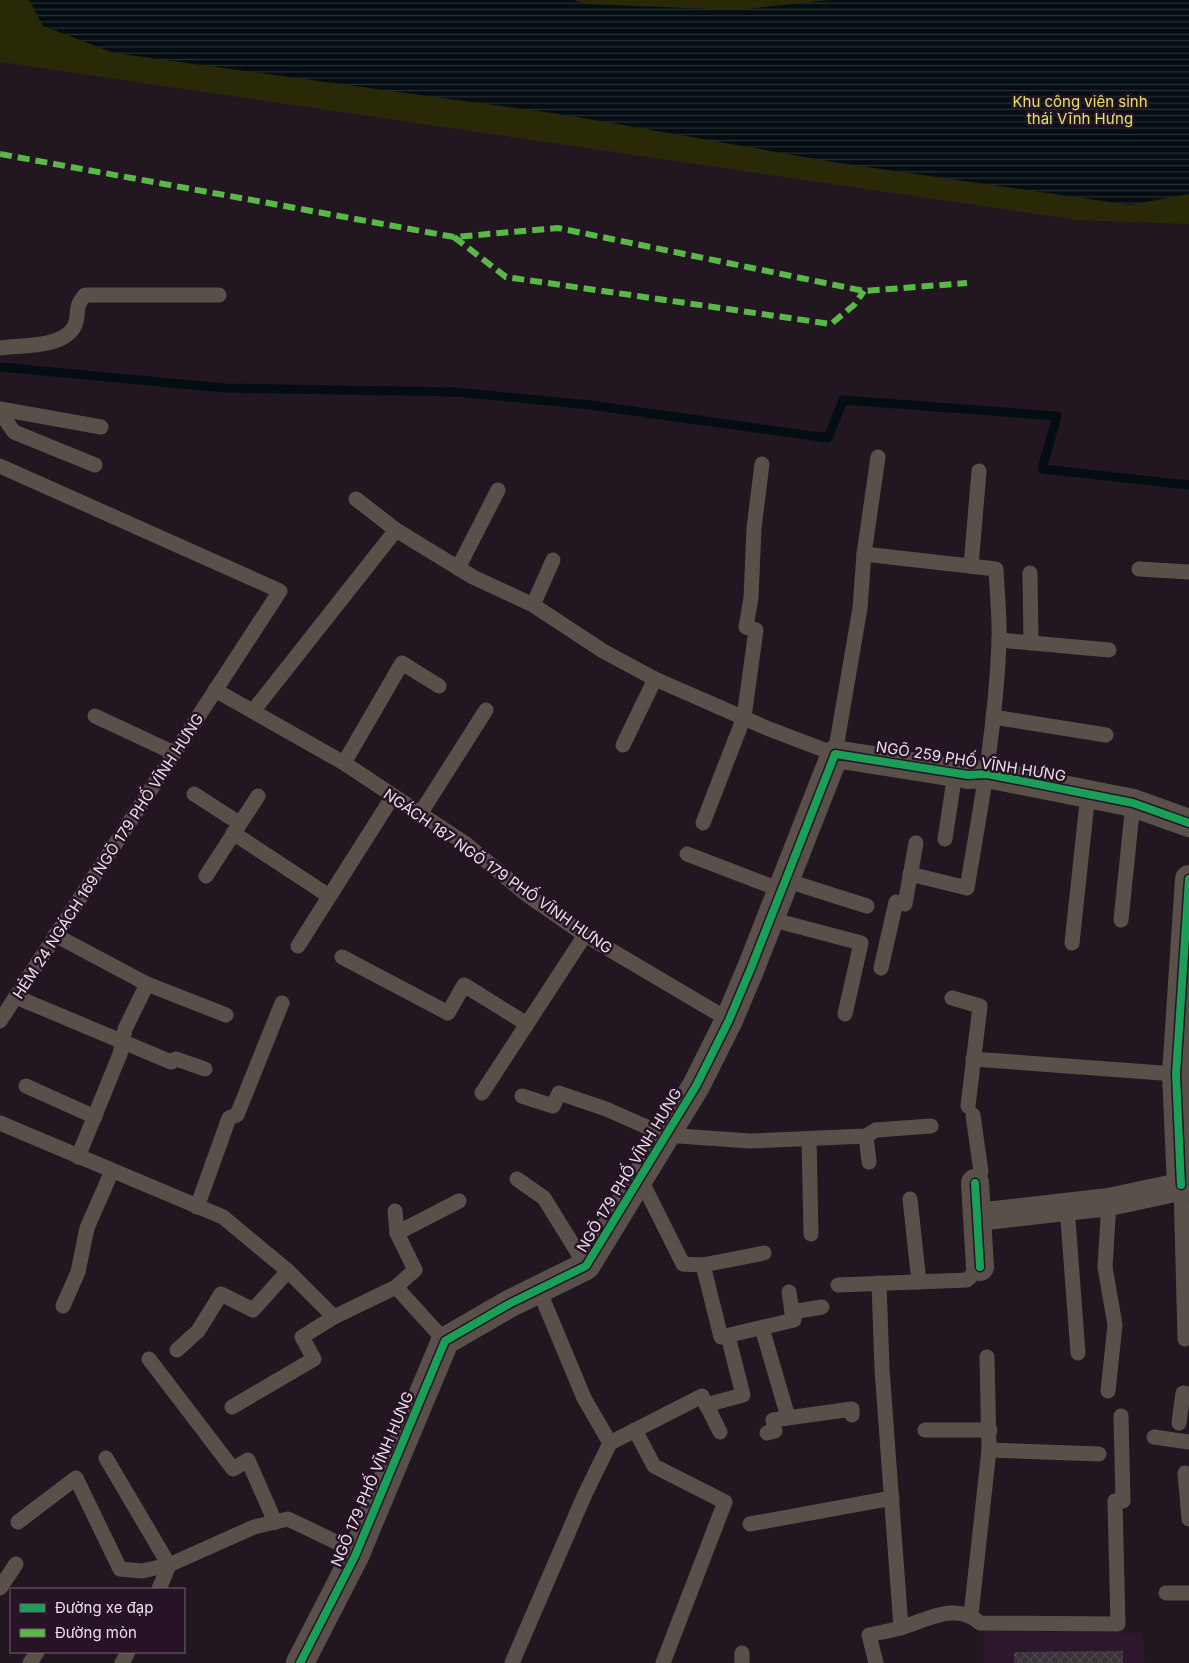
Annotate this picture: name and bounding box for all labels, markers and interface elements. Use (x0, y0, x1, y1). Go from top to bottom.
park label: Khu công viên sinh thái Vĩnh Hưng (1012, 92, 1148, 128)
street label: HẺM 24 NGÁCH 169 NGÕ 179 PHỐ VĨNH HƯNG (7, 709, 208, 1002)
street label: NGÕ 259 PHỐ VĨNH HƯNG (875, 735, 1068, 785)
street label: NGÁCH 187 NGÕ 179 PHỐ VĨNH HƯNG (380, 783, 617, 958)
street label: NGÕ 179 PHỐ VĨNH HƯNG (571, 1083, 686, 1256)
street label: NGÕ 179 PHỐ VĨNH HƯNG (325, 1388, 418, 1569)
legend (10, 1588, 185, 1653)
text: Đường xe đạp (55, 1598, 153, 1617)
text: Đường mòn (55, 1623, 137, 1642)

